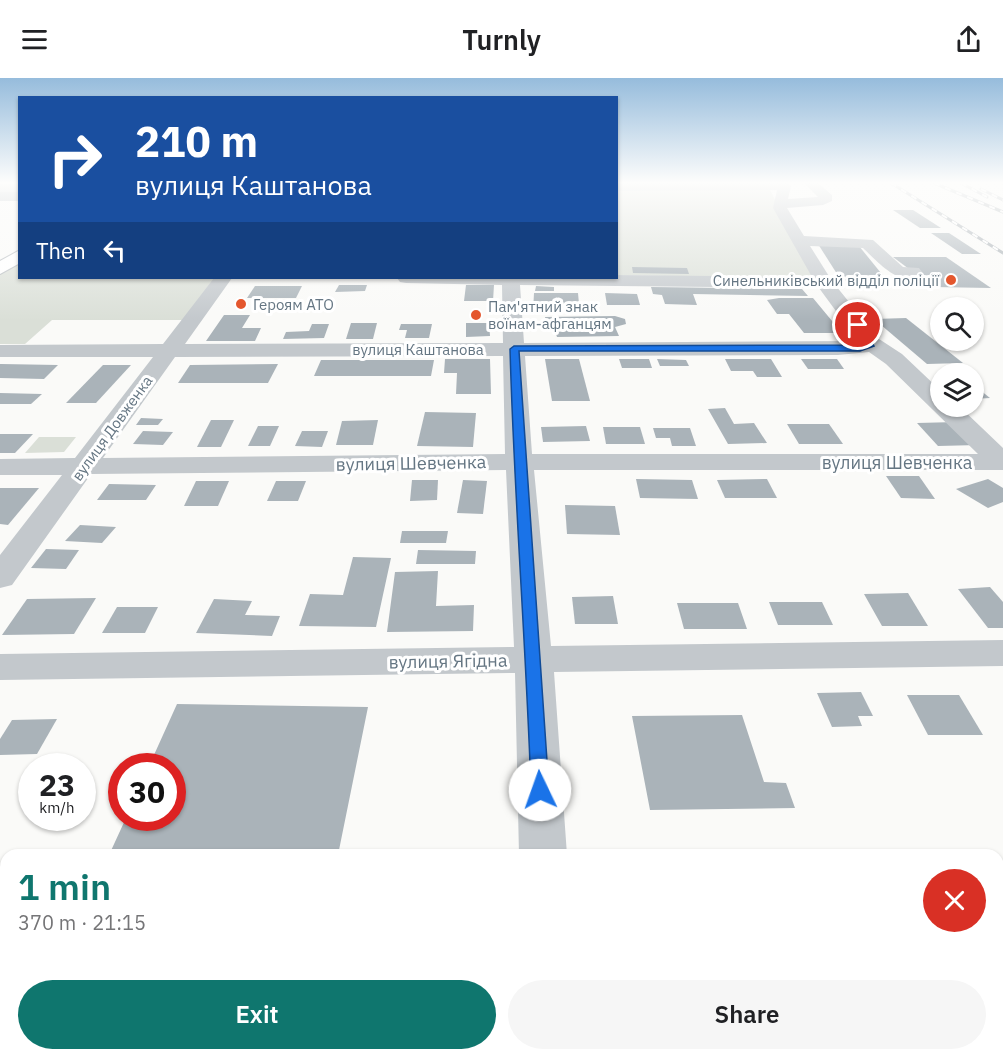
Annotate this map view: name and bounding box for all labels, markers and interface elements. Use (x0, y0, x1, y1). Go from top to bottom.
text: Turnly (462, 22, 541, 57)
icon: menu (18, 23, 51, 56)
icon: share (952, 23, 985, 56)
text: 210 m (135, 114, 258, 169)
icon: right (36, 120, 114, 198)
text: вулиця Каштанова (135, 167, 372, 202)
icon: left (98, 234, 131, 267)
text: Then (36, 236, 86, 265)
place label: Синельниківський відділ поліції (713, 271, 939, 290)
marker: Синельниківський відділ поліції (944, 273, 958, 287)
place label: Героям АТО (253, 295, 334, 314)
marker: Героям АТО (234, 297, 248, 311)
place label: Пам'ятний знак воїнам-афганцям (488, 297, 612, 333)
map controls (930, 297, 984, 417)
button: search (930, 297, 984, 351)
pin (832, 299, 883, 350)
marker: Пам'ятний знак воїнам-афганцям (469, 308, 483, 322)
icon: arrive (841, 308, 874, 341)
street label: вулиця Каштанова (352, 340, 484, 359)
button: layers (930, 363, 984, 417)
street label: вулиця Довженка (67, 372, 157, 484)
street label: вулиця Шевченка (336, 450, 487, 476)
street label: вулиця Шевченка (822, 451, 973, 474)
street label: вулиця Ягідна (388, 648, 508, 674)
speed limit sign: 30 (108, 753, 186, 831)
position arrow (508, 758, 572, 822)
text: 23 (39, 765, 75, 804)
text: km/h (39, 798, 75, 817)
text: 1 min (18, 863, 111, 910)
button: close (923, 869, 986, 932)
text: 370 m · 21:15 (18, 909, 146, 936)
button: Exit (18, 980, 496, 1049)
button: Share (508, 980, 986, 1049)

